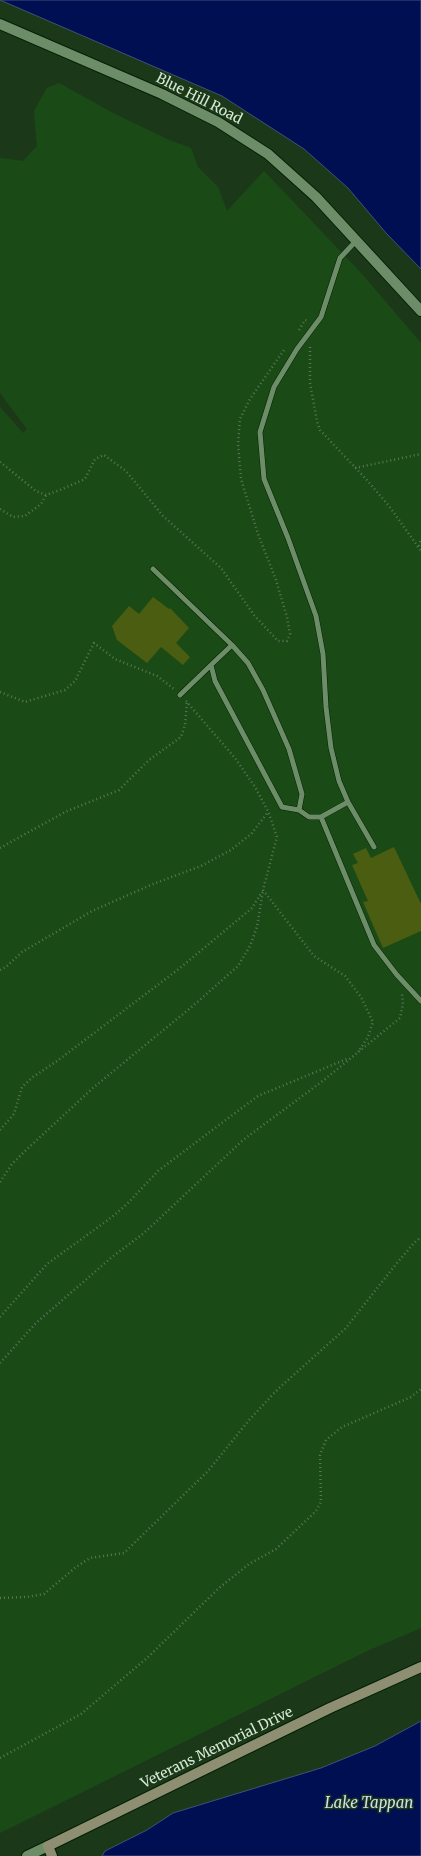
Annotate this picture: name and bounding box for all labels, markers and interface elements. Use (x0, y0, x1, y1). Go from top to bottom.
street label: Blue Hill Road (153, 70, 245, 128)
street label: Veterans Memorial Drive (138, 1704, 296, 1792)
water label: Lake Tappan (325, 1795, 413, 1813)

